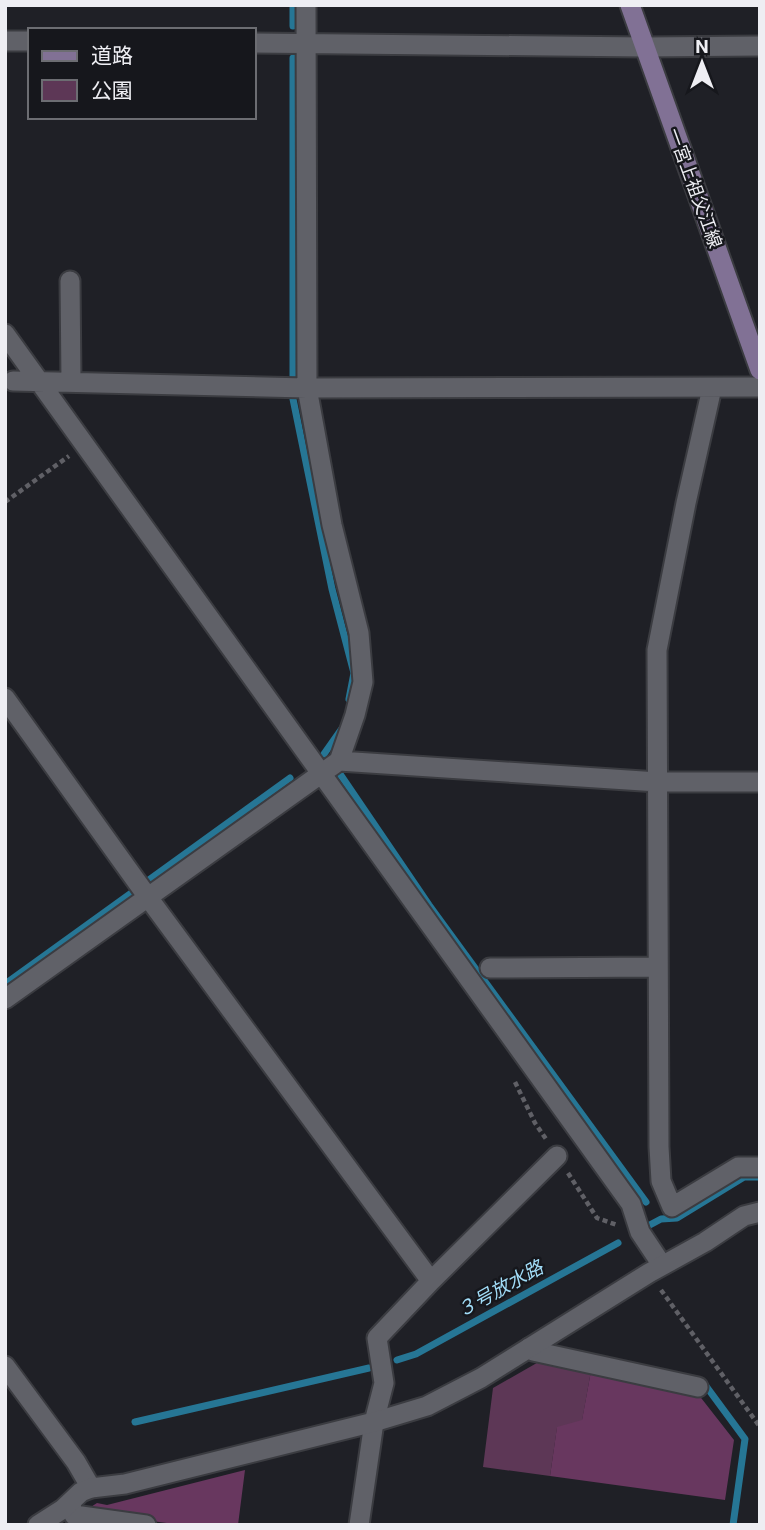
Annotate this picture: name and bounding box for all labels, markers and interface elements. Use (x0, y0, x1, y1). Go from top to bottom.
legend (28, 28, 256, 119)
north arrow (667, 28, 737, 98)
text: N (695, 35, 709, 58)
text: 道路 (91, 44, 133, 68)
text: 公園 (91, 79, 133, 103)
street label: 一宮上祖父江線 (664, 125, 726, 251)
water label: ３号放水路 (453, 1255, 549, 1322)

